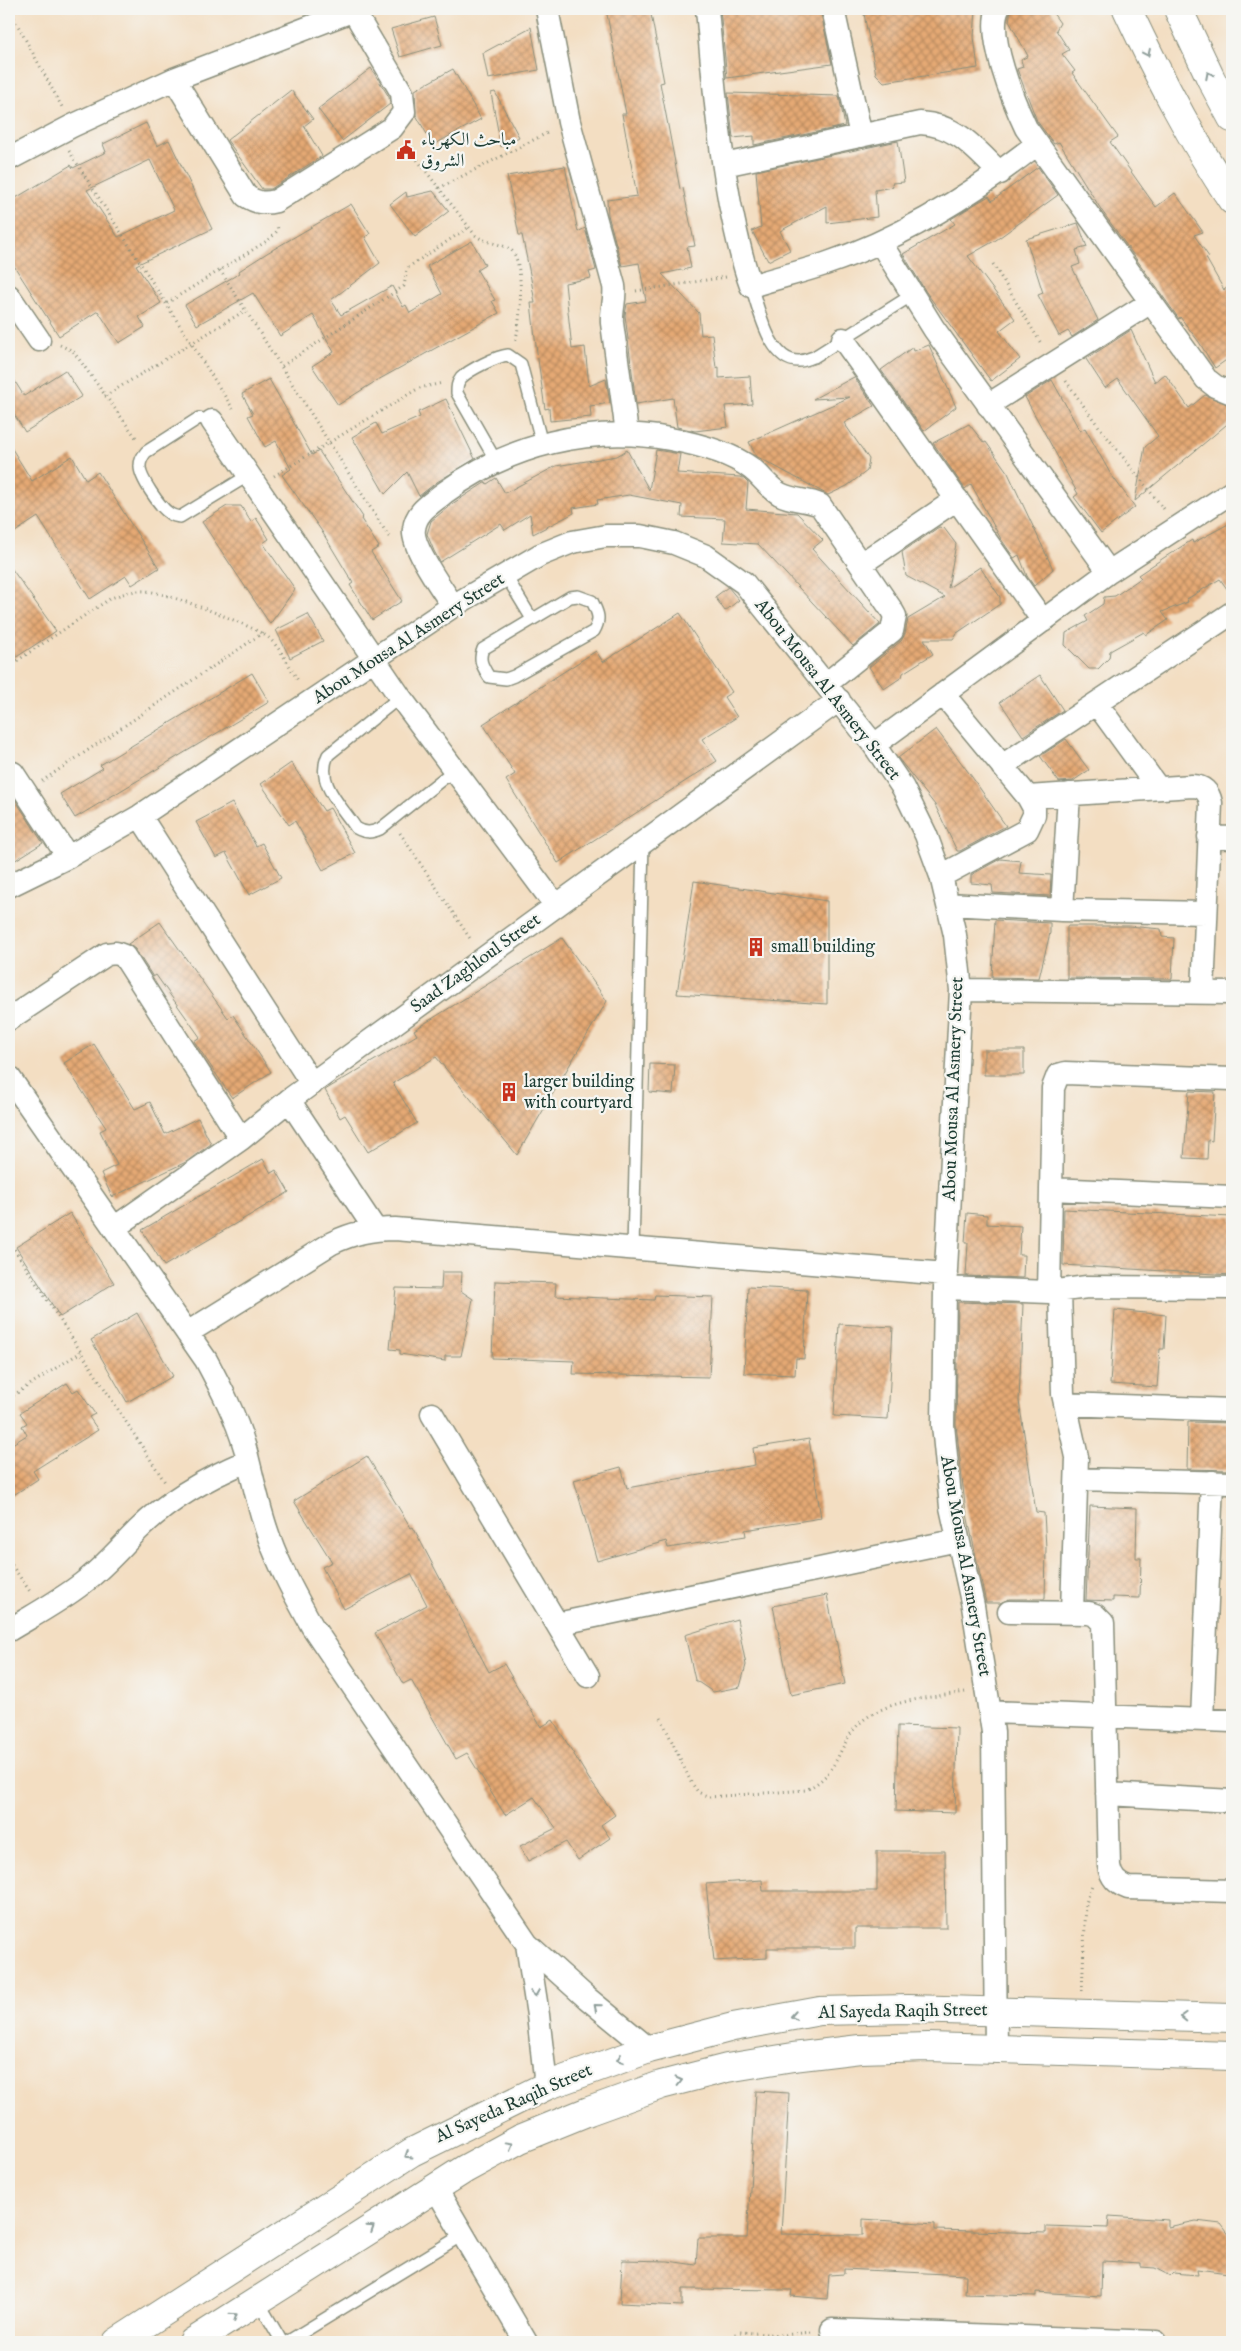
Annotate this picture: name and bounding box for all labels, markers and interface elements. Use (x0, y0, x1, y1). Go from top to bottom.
one-way arrow (1141, 48, 1152, 57)
one-way arrow (1205, 71, 1215, 80)
place label: مباحث الكهرباء الشروق (421, 129, 516, 173)
public building icon: مباحث الكهرباء الشروق (395, 139, 417, 161)
street label: Abou Mousa Al Asmery Street (308, 568, 509, 710)
street label: Abou Mousa Al Asmery Street (748, 594, 905, 785)
street label: Saad Zaghloul Street (406, 909, 546, 1019)
building icon: small building (745, 936, 767, 958)
place label: small building (771, 936, 875, 959)
street label: Abou Mousa Al Asmery Street (939, 977, 969, 1202)
place label: larger building with courtyard (524, 1071, 634, 1115)
building icon: larger building with courtyard (498, 1081, 520, 1103)
street label: Abou Mousa Al Asmery Street (934, 1453, 996, 1678)
one-way arrow (529, 1989, 540, 1997)
street label: Al Sayeda Raqih Street (817, 1999, 988, 2025)
one-way arrow (594, 2004, 603, 2013)
one-way arrow (790, 2010, 798, 2020)
one-way arrow (1179, 2012, 1187, 2022)
one-way arrow (616, 2053, 624, 2063)
street label: Al Sayeda Raqih Street (431, 2059, 596, 2149)
one-way arrow (674, 2076, 683, 2087)
one-way arrow (505, 2141, 514, 2151)
one-way arrow (405, 2148, 414, 2158)
one-way arrow (365, 2225, 375, 2234)
one-way arrow (229, 2313, 238, 2322)

